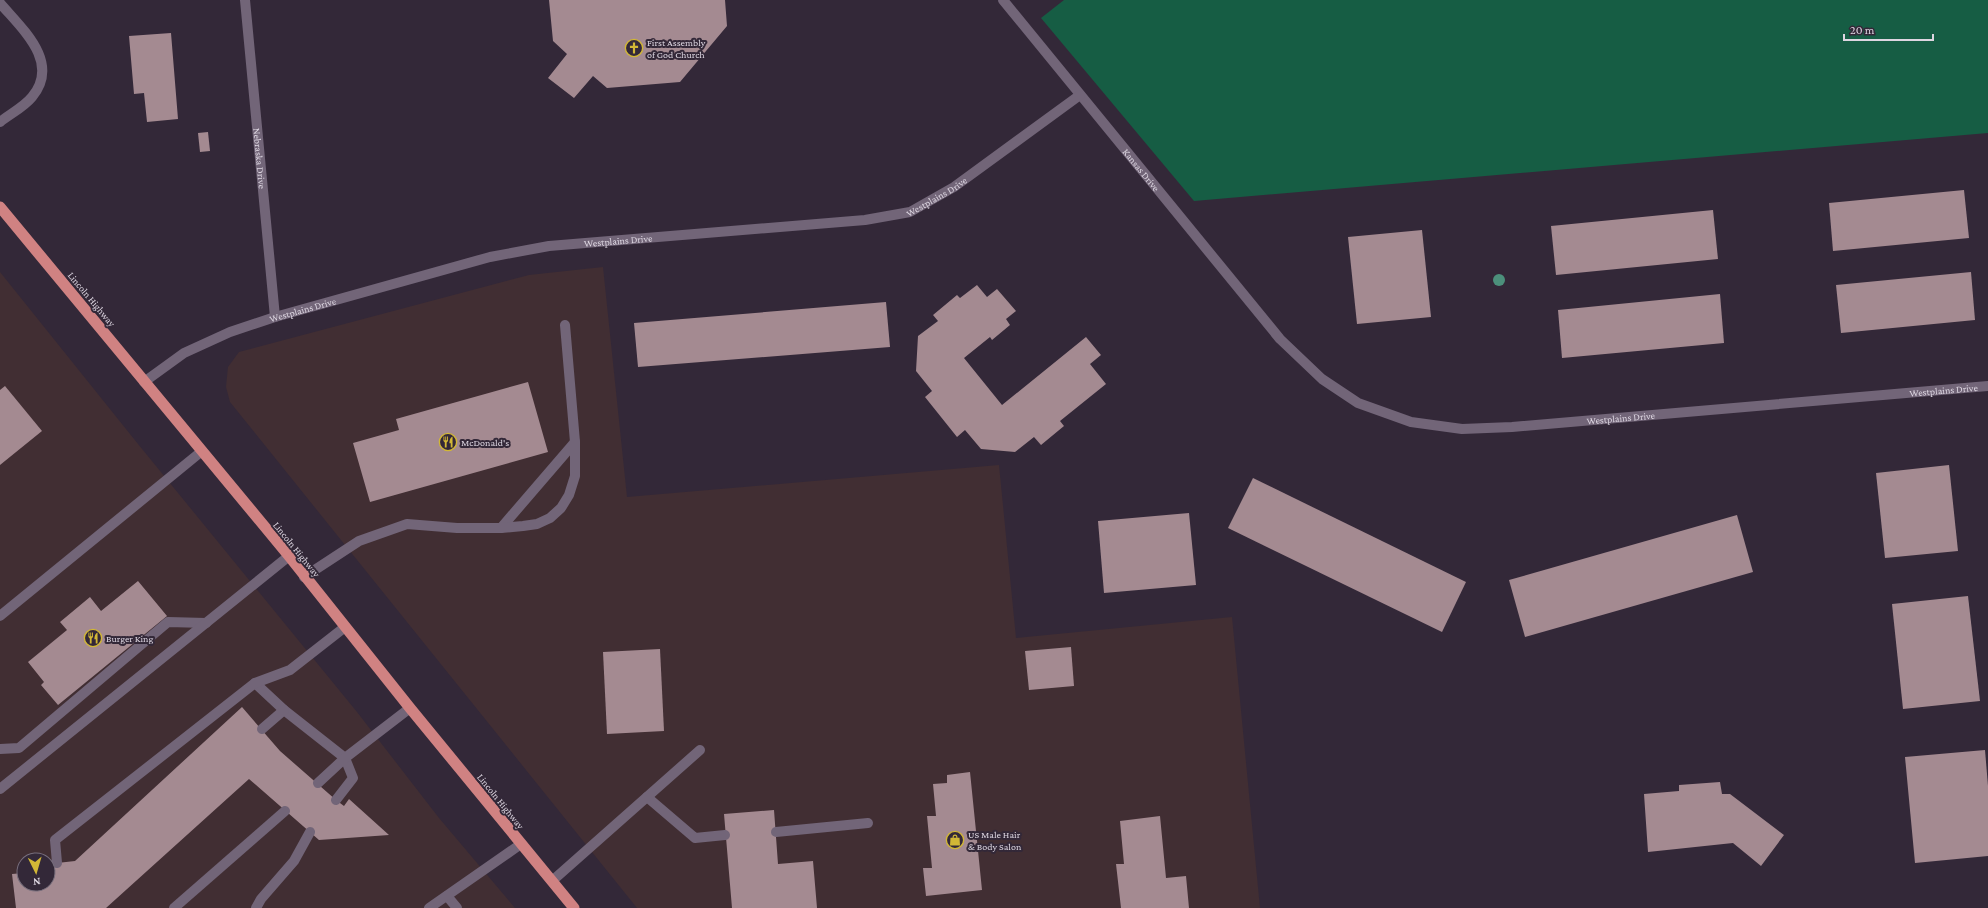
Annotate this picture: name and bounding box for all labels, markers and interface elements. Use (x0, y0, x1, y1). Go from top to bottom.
scale bar (1844, 16, 1933, 42)
text: 20 m (1850, 23, 1875, 37)
place label: First Assembly of God Church (647, 37, 706, 60)
church icon: First Assembly of God Church (624, 38, 644, 58)
street label: Nebraska Drive (251, 127, 268, 190)
street label: Kansas Drive (1121, 146, 1162, 194)
street label: Westplains Drive (904, 174, 970, 219)
street label: Westplains Drive (584, 232, 653, 249)
street label: Lincoln Highway (66, 270, 118, 329)
street label: Westplains Drive (268, 295, 338, 324)
street label: Westplains Drive (1909, 382, 1979, 399)
street label: Westplains Drive (1586, 410, 1656, 427)
restaurant icon: McDonald's (438, 432, 458, 452)
place label: McDonald's (461, 437, 509, 448)
street label: Lincoln Highway (271, 520, 322, 579)
restaurant icon: Burger King (83, 628, 103, 648)
place label: Burger King (106, 633, 153, 644)
street label: Lincoln Highway (475, 772, 526, 831)
place label: US Male Hair & Body Salon (968, 829, 1022, 852)
shop icon: US Male Hair & Body Salon (945, 830, 965, 850)
north arrow (16, 852, 56, 892)
text: N (32, 876, 41, 888)

